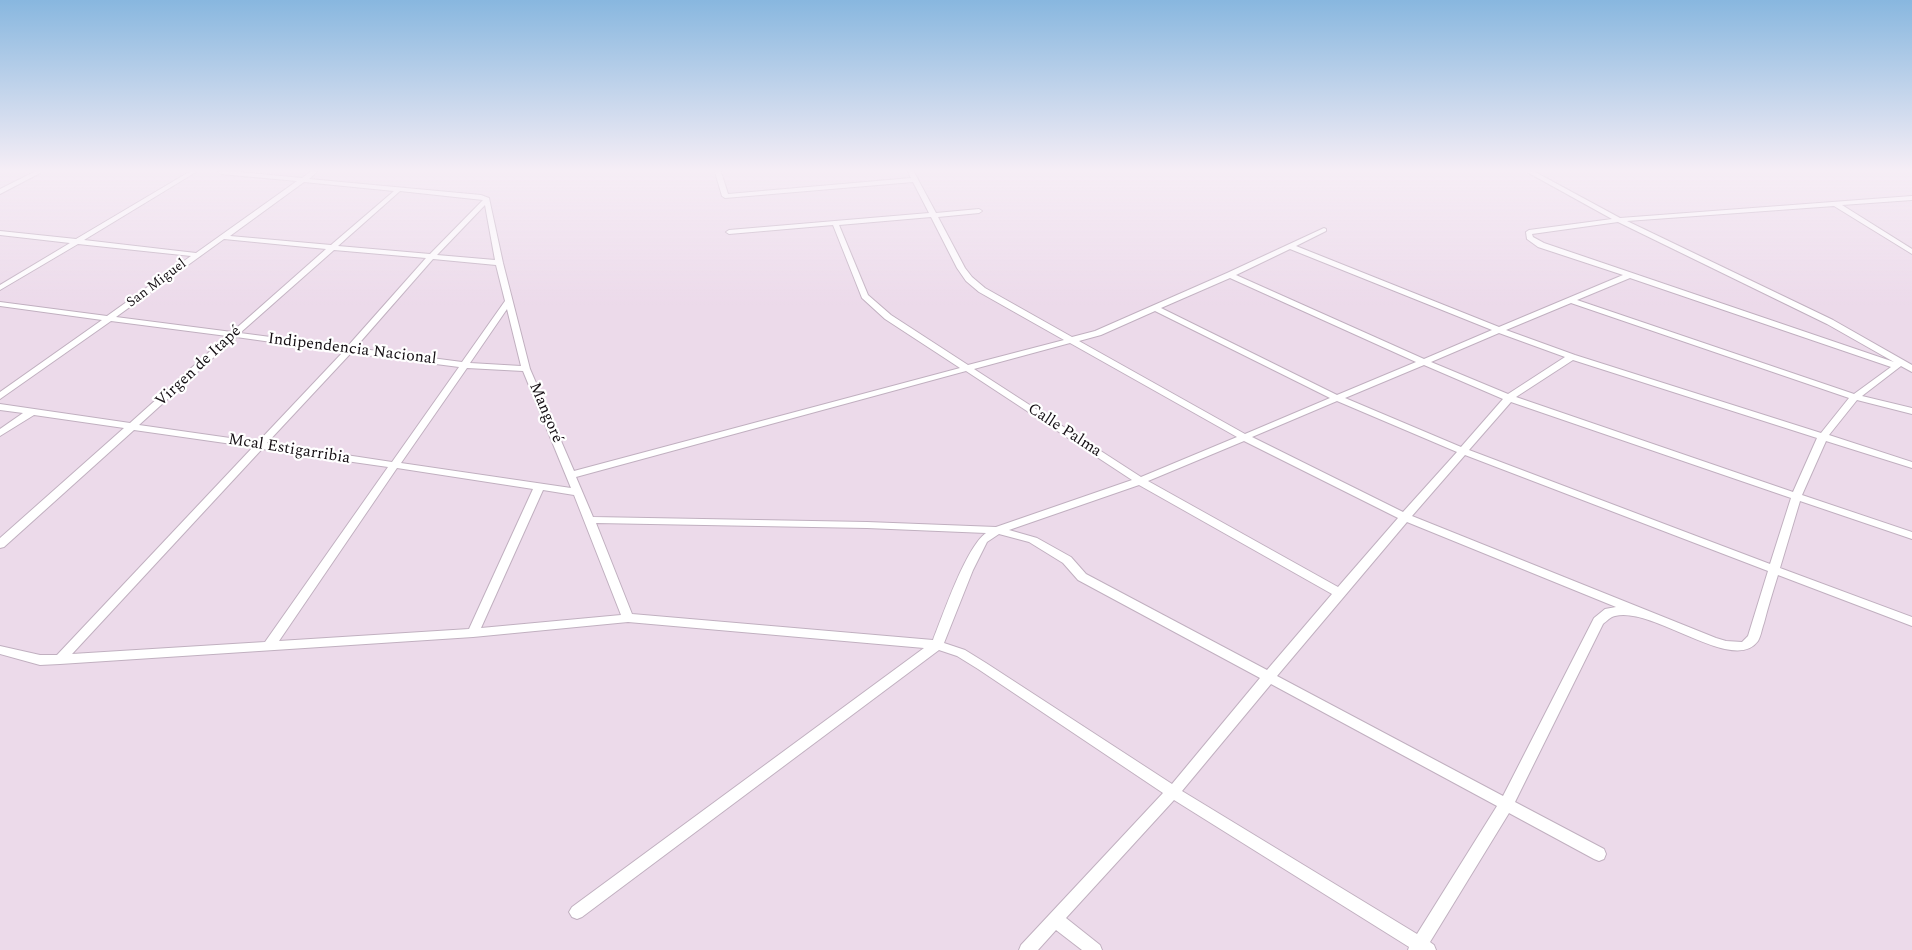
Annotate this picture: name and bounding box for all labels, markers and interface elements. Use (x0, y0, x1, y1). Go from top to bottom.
street label: San Miguel (124, 256, 190, 312)
street label: Virgen de Itapé (152, 322, 246, 412)
street label: Indipendencia Nacional (267, 330, 437, 370)
street label: Mangoré (524, 380, 566, 446)
street label: Calle Palma (1023, 400, 1105, 462)
street label: Mcal Estigarribia (227, 431, 351, 469)

